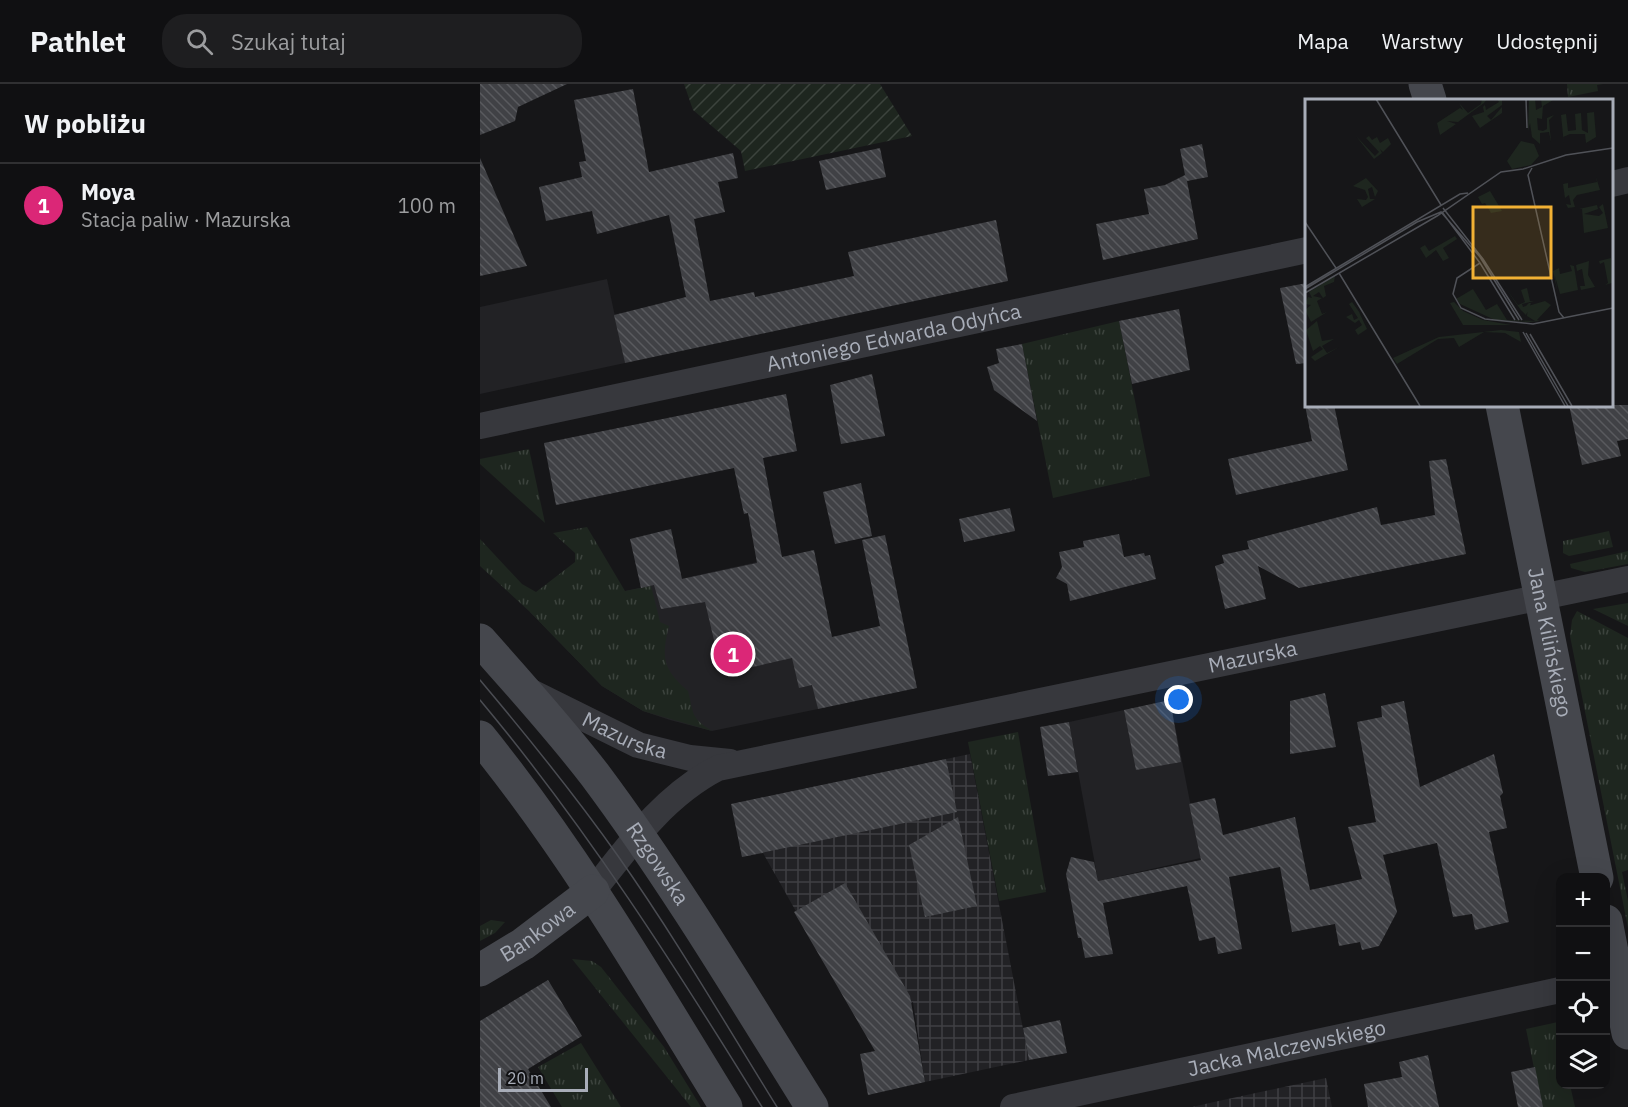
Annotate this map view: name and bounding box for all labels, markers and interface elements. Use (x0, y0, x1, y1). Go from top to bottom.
search box (162, 14, 582, 68)
text: Pathlet (30, 23, 126, 60)
icon: search (183, 25, 216, 58)
text: Szukaj tutaj (231, 27, 346, 56)
text: Mapa (1297, 27, 1349, 55)
text: Warstwy (1382, 27, 1463, 55)
text: Udostępnij (1496, 27, 1598, 55)
inset map (1305, 99, 1613, 406)
text: W pobliżu (24, 106, 146, 140)
text: Moya (81, 177, 135, 206)
text: 1 (38, 192, 50, 219)
text: 100 m (398, 192, 456, 219)
text: Stacja paliw · Mazurska (81, 206, 291, 233)
street label: Antoniego Edwarda Odyńca (764, 296, 1023, 378)
street label: Jana Kilińskiego (1522, 565, 1579, 720)
pin: 1 (714, 632, 752, 676)
street label: Mazurska (1206, 633, 1299, 679)
your location (1164, 685, 1193, 714)
street label: Mazurska (578, 705, 670, 765)
street label: Rzgowska (620, 816, 696, 910)
map controls (1556, 873, 1610, 1089)
button: + (1556, 873, 1610, 927)
street label: Bankowa (494, 895, 580, 968)
button: − (1556, 927, 1610, 981)
button: locate (1556, 981, 1610, 1035)
street label: Jacka Malczewskiego (1185, 1013, 1388, 1082)
button: layers (1556, 1035, 1610, 1089)
scale bar (498, 1065, 588, 1092)
text: 20 m (507, 1068, 544, 1088)

